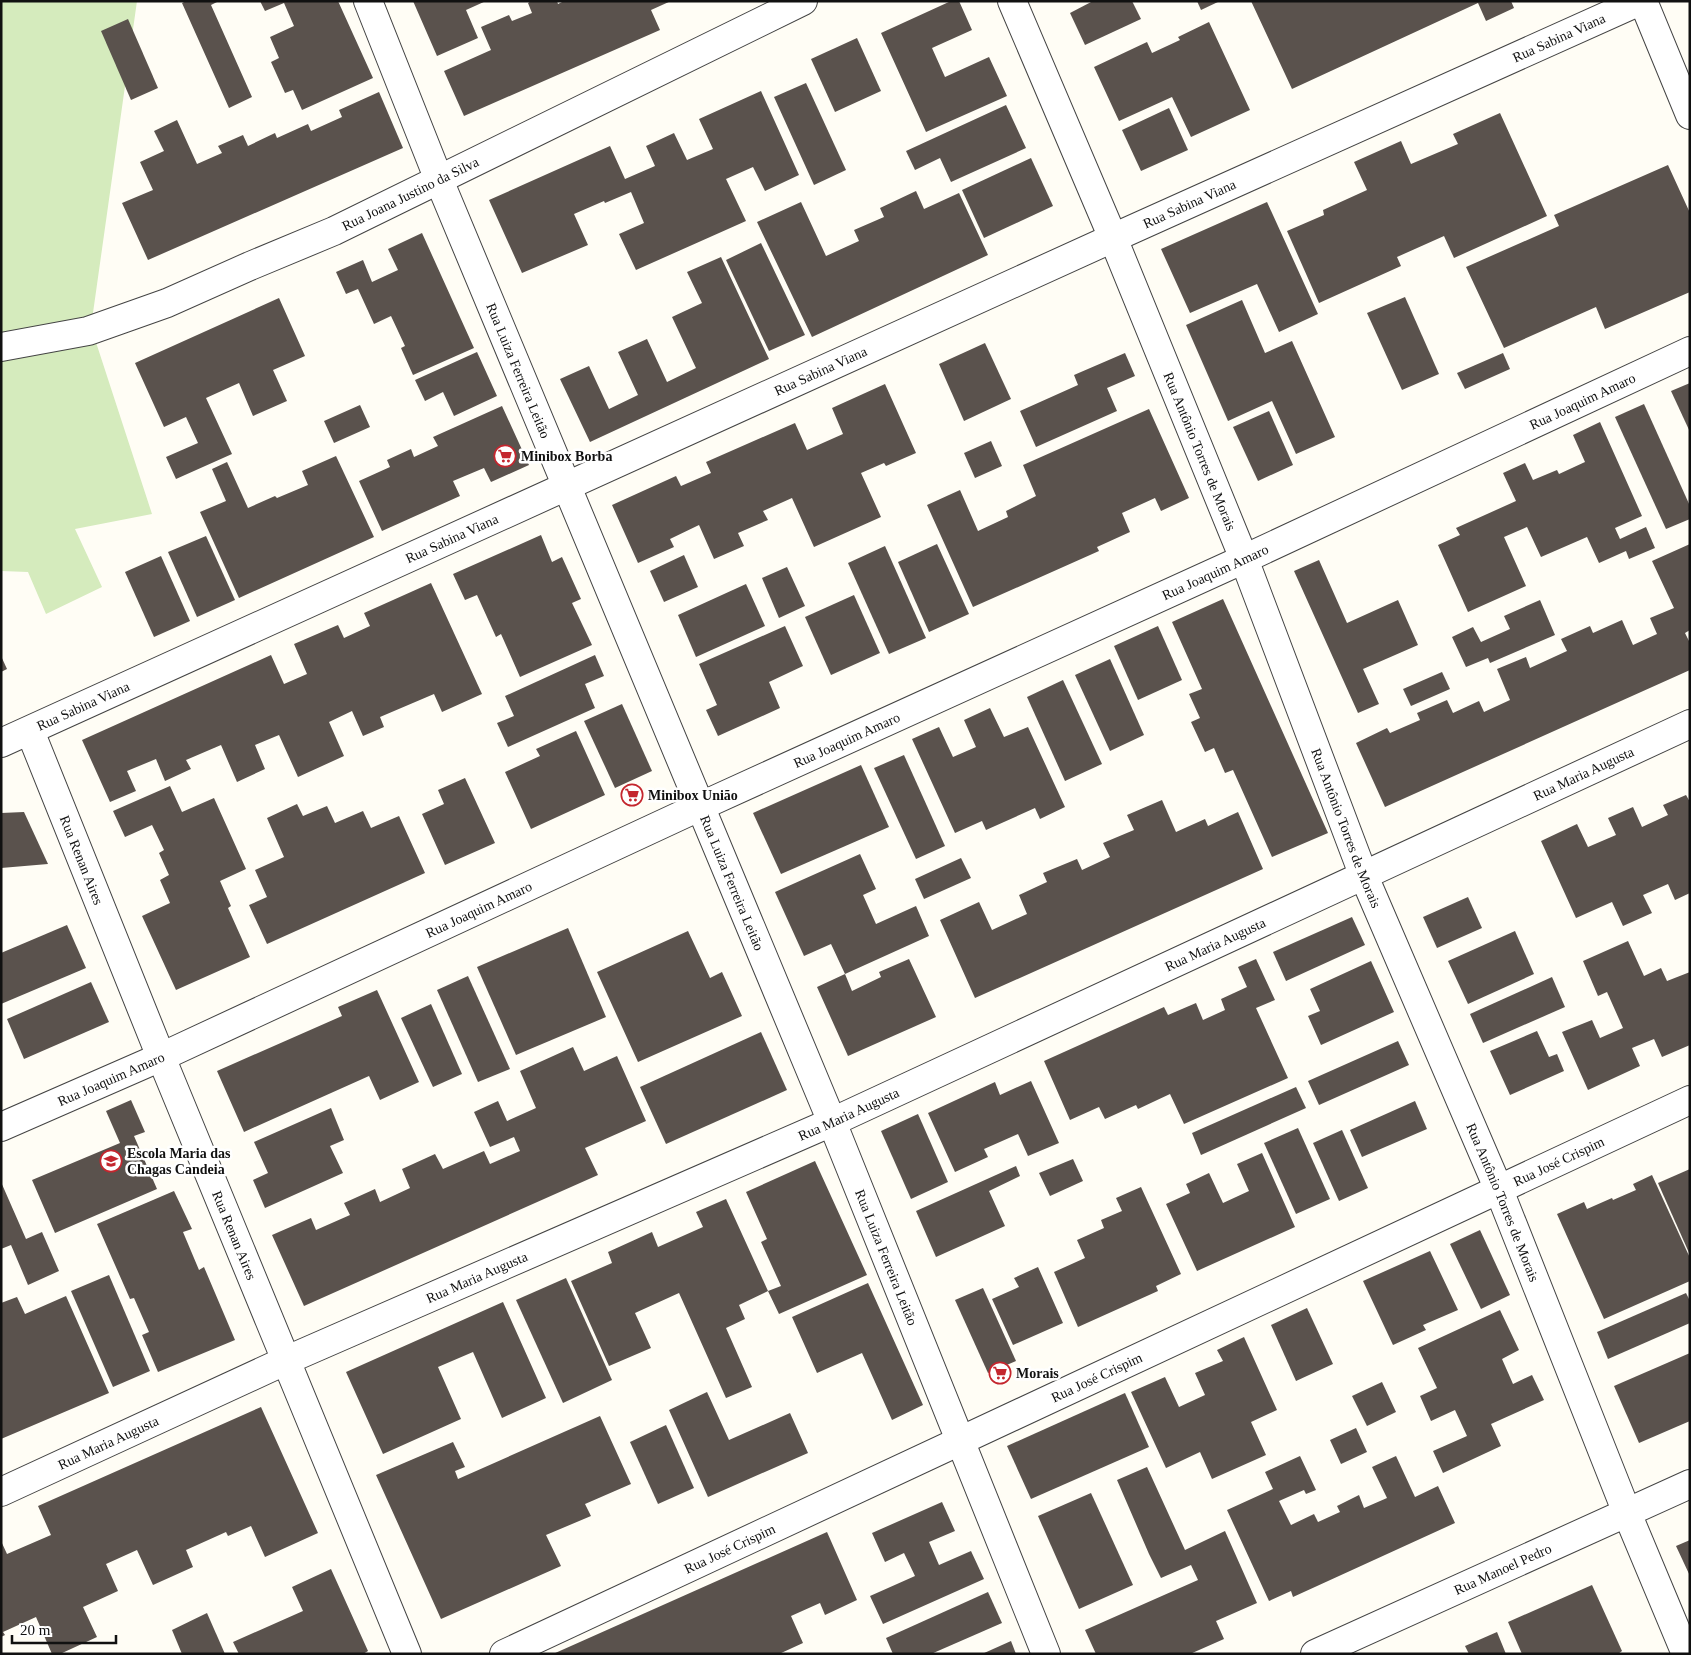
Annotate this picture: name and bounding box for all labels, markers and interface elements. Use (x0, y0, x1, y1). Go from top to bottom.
street label: Rua Sabina Viana (1510, 10, 1608, 65)
street label: Rua Joana Justino da Silva (339, 154, 482, 233)
street label: Rua Sabina Viana (1141, 176, 1239, 231)
street label: Rua Luiza Ferreira Leitão (484, 301, 553, 440)
street label: Rua Sabina Viana (772, 343, 870, 398)
street label: Rua Antônio Torres de Morais (1161, 370, 1239, 533)
street label: Rua Joaquim Amaro (1527, 370, 1638, 432)
supermarket icon: Minibox Borba (493, 444, 517, 468)
place label: Minibox Borba (521, 449, 612, 464)
street label: Rua Sabina Viana (403, 510, 501, 566)
street label: Rua Joaquim Amaro (1160, 541, 1271, 603)
street label: Rua Sabina Viana (34, 678, 132, 733)
street label: Rua Joaquim Amaro (791, 709, 902, 771)
street label: Rua Maria Augusta (1531, 743, 1637, 803)
street label: Rua Antônio Torres de Morais (1309, 746, 1384, 910)
supermarket icon: Minibox União (620, 783, 644, 807)
place label: Minibox União (648, 788, 738, 803)
street label: Rua Renan Aires (57, 813, 106, 907)
street label: Rua Luiza Ferreira Leitão (697, 813, 767, 953)
street label: Rua Joaquim Amaro (423, 878, 534, 940)
street label: Rua Maria Augusta (1163, 914, 1268, 974)
street label: Rua Joaquim Amaro (55, 1049, 167, 1109)
street label: Rua Maria Augusta (796, 1084, 902, 1143)
street label: Rua Antônio Torres de Morais (1464, 1121, 1542, 1284)
street label: Rua José Crispim (1511, 1134, 1607, 1189)
place label: Escola Maria das Chagas Candeia (127, 1146, 231, 1177)
school or university icon: Escola Maria das Chagas Candeia (99, 1149, 123, 1173)
street label: Rua Luiza Ferreira Leitão (852, 1187, 920, 1327)
street label: Rua Renan Aires (209, 1188, 259, 1282)
street label: Rua Maria Augusta (424, 1248, 530, 1306)
street label: Rua José Crispim (1049, 1349, 1145, 1405)
supermarket icon: Morais (988, 1361, 1012, 1385)
place label: Morais (1016, 1366, 1059, 1381)
street label: Rua Maria Augusta (56, 1413, 161, 1472)
street label: Rua José Crispim (682, 1521, 778, 1576)
street label: Rua Manoel Pedro (1452, 1540, 1554, 1597)
scale bar (12, 1612, 116, 1644)
text: 20 m (20, 1622, 51, 1638)

